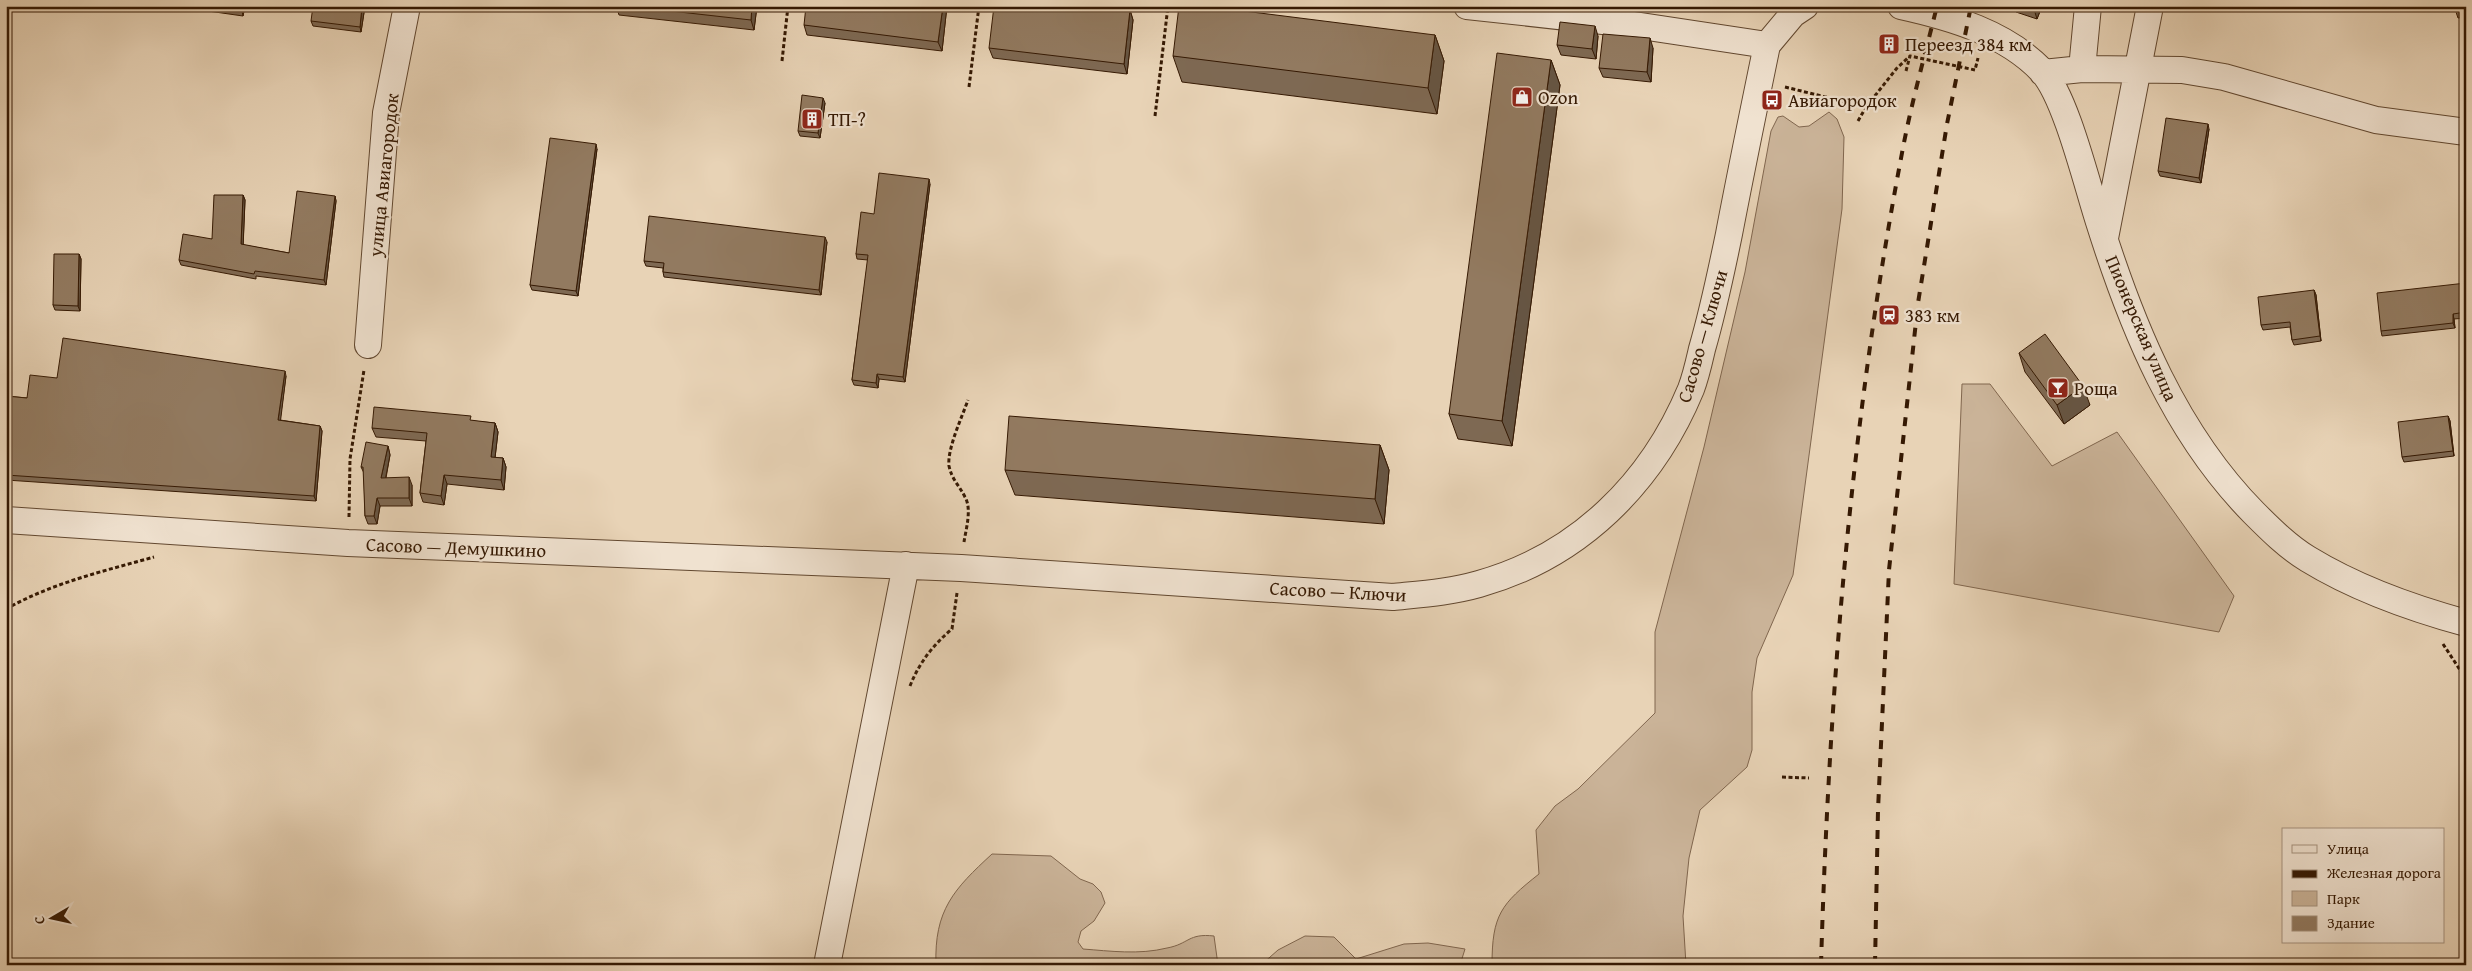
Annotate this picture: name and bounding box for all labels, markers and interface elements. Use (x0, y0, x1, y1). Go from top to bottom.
place label: Переезд 384 км (1905, 30, 2032, 58)
building icon: Переезд 384 км (1877, 32, 1901, 56)
place label: Ozon (1538, 83, 1579, 111)
shop icon: Ozon (1510, 85, 1534, 109)
place label: Авиагородок (1788, 86, 1897, 114)
bus stop icon: Авиагородок (1760, 88, 1784, 112)
street label: улица Авиагородок (360, 92, 406, 259)
place label: ТП-? (828, 105, 866, 133)
building icon: ТП-? (800, 107, 824, 131)
street label: Пионерская улица (2099, 251, 2185, 405)
street label: Сасово — Ключи (1670, 266, 1734, 406)
place label: 383 км (1905, 301, 1960, 329)
station icon: 383 км (1877, 303, 1901, 327)
place label: Роща (2074, 374, 2118, 402)
bar icon: Роща (2046, 376, 2070, 400)
street label: Сасово — Демушкино (365, 530, 547, 564)
street label: Сасово — Ключи (1269, 573, 1407, 609)
legend (2282, 828, 2444, 944)
text: Улица (2327, 838, 2370, 859)
text: Железная дорога (2326, 862, 2442, 883)
text: Парк (2327, 888, 2360, 909)
north arrow (28, 894, 78, 944)
text: Здание (2327, 912, 2375, 933)
text: С (29, 914, 50, 926)

